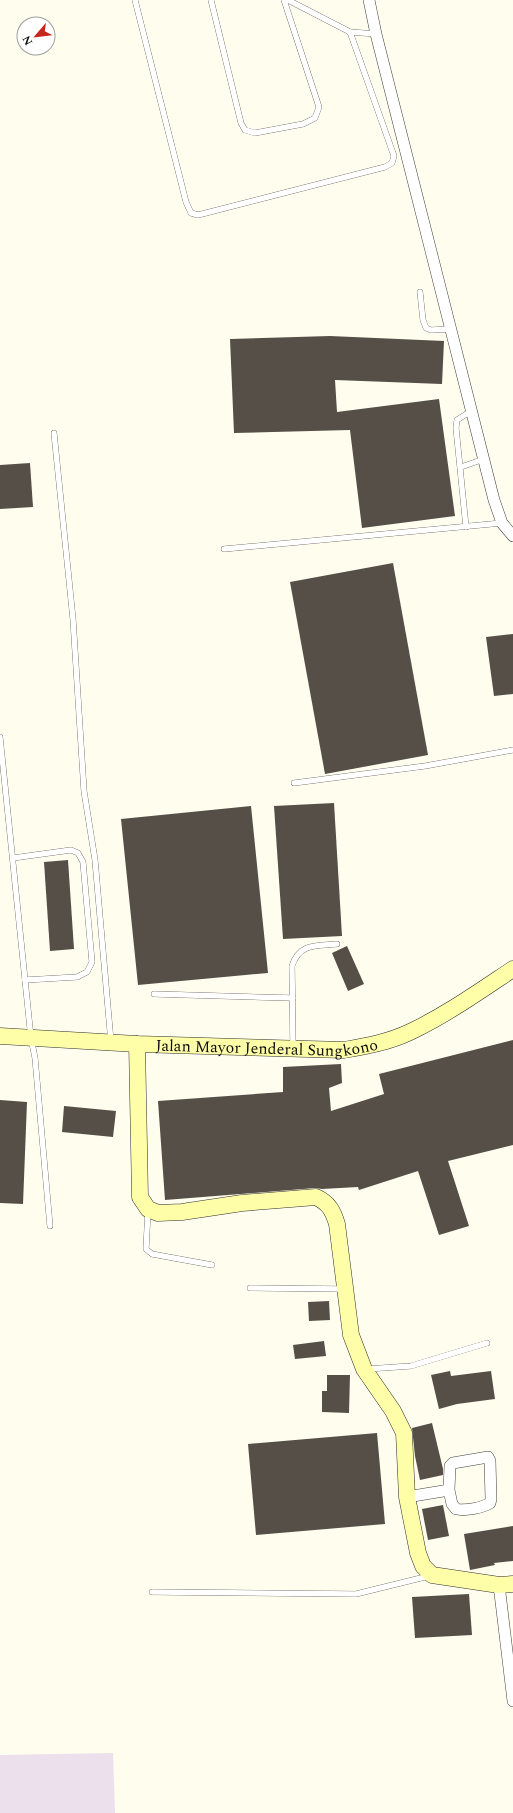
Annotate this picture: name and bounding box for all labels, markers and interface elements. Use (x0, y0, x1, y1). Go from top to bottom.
north arrow (16, 16, 56, 56)
text: N (18, 32, 37, 48)
street label: Jalan Mayor Jenderal Sungkono (155, 1033, 380, 1063)

